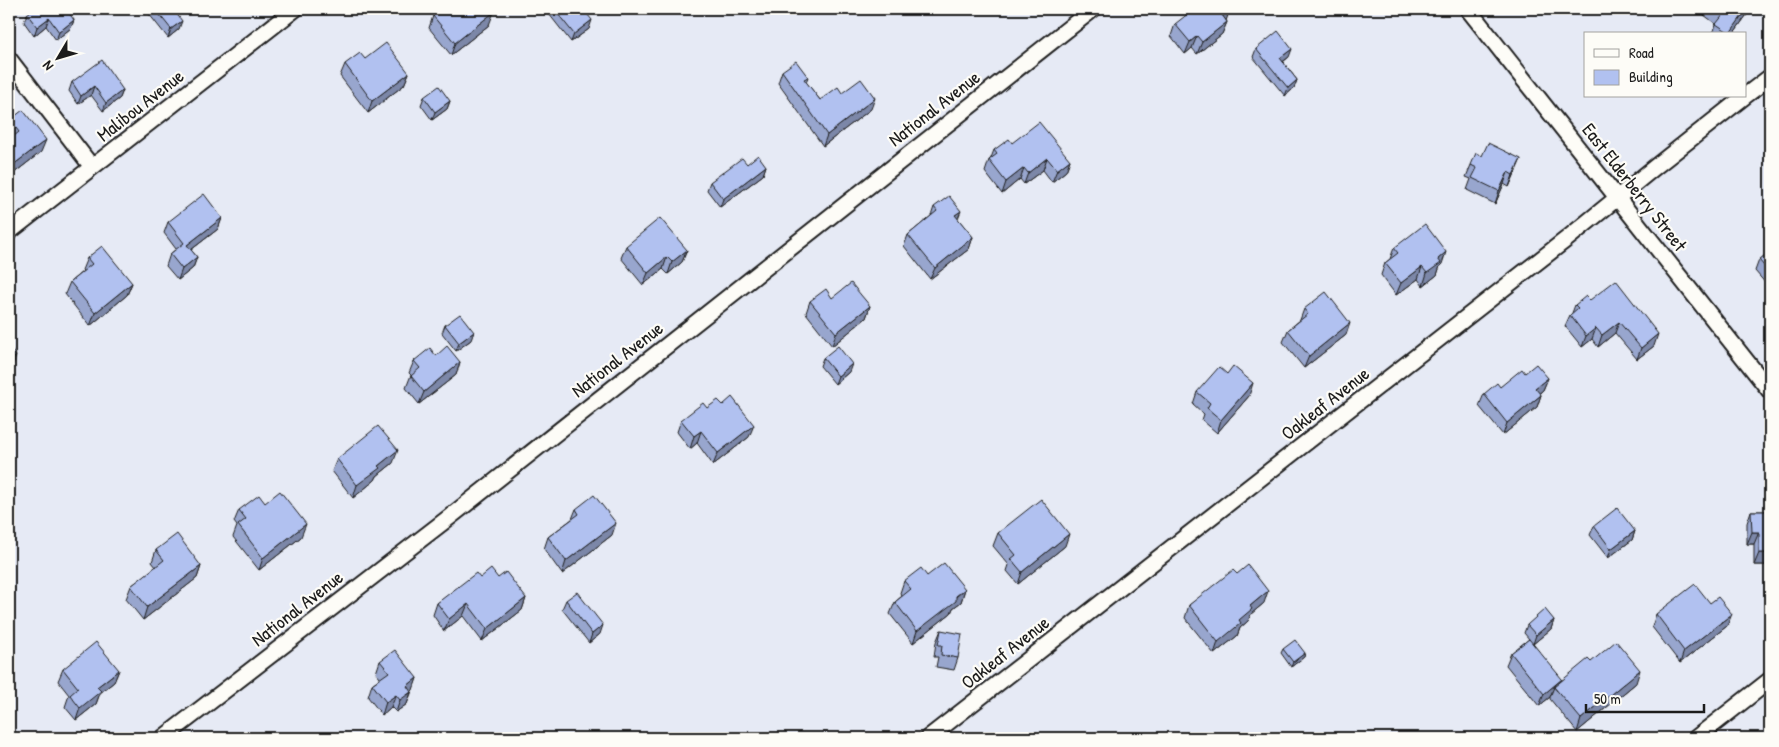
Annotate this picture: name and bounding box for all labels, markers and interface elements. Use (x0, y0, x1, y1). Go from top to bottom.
north arrow (32, 32, 82, 82)
legend (1584, 32, 1746, 98)
text: Road (1629, 42, 1654, 63)
text: N (37, 57, 57, 75)
street label: Malibou Avenue (91, 63, 189, 147)
street label: National Avenue (883, 64, 986, 152)
text: Building (1629, 66, 1673, 87)
street label: East Elderberry Street (1577, 117, 1694, 257)
street label: National Avenue (566, 315, 669, 403)
street label: Oakleaf Avenue (1275, 360, 1375, 446)
street label: National Avenue (246, 564, 349, 652)
street label: Oakleaf Avenue (955, 609, 1055, 695)
scale bar (1586, 682, 1704, 714)
text: 50 m (1594, 688, 1621, 709)

